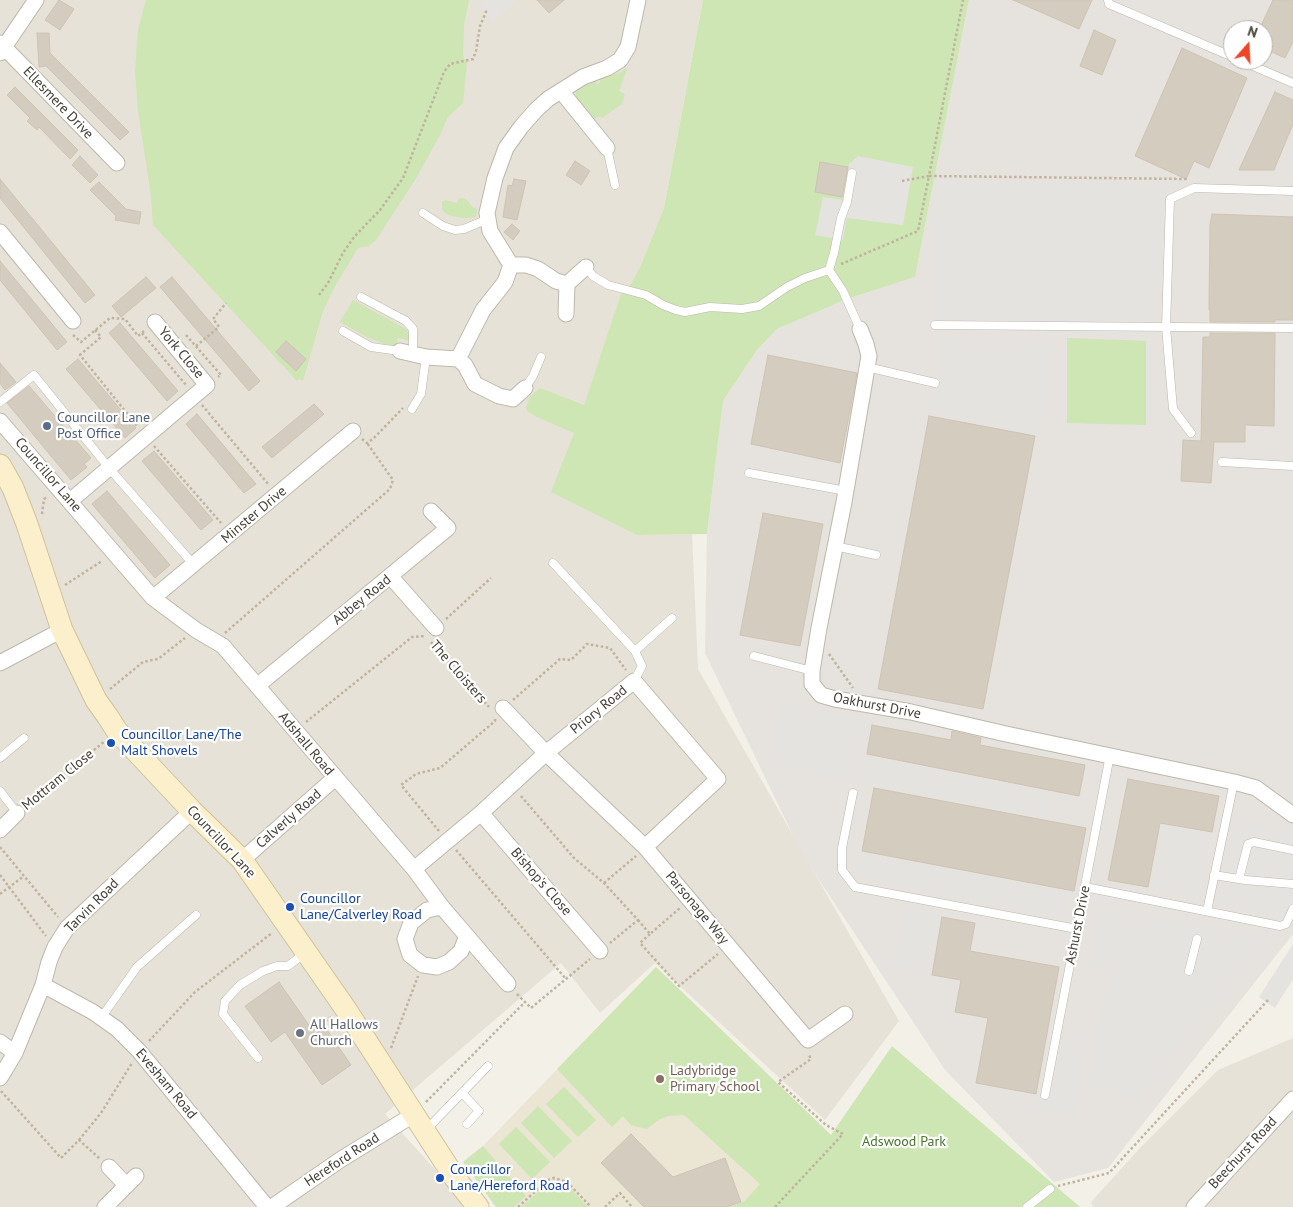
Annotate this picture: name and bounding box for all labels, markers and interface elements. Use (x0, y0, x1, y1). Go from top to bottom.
north arrow (1223, 20, 1273, 70)
text: N (1245, 22, 1260, 42)
street label: Ellesmere Drive (19, 63, 97, 143)
street label: York Close (155, 324, 207, 382)
place label: Councillor Lane Post Office (57, 410, 150, 442)
marker: Councillor Lane Post Office (41, 420, 53, 432)
street label: Councillor Lane (11, 434, 85, 516)
street label: Minster Drive (218, 483, 290, 547)
street label: Abbey Road (330, 571, 394, 629)
street label: The Cloisters (426, 637, 490, 707)
street label: Priory Road (567, 682, 631, 738)
street label: Oakhurst Drive (832, 689, 922, 723)
street label: Adshall Road (275, 709, 337, 779)
place label: Councillor Lane/The Malt Shovels (121, 727, 242, 760)
marker: Councillor Lane/The Malt Shovels (105, 737, 117, 749)
street label: Mottram Close (19, 746, 97, 814)
street label: Calverly Road (253, 786, 325, 852)
street label: Councillor Lane (183, 802, 259, 882)
street label: Bishop's Close (507, 845, 575, 919)
street label: Parsonage Way (662, 868, 732, 948)
street label: Tarvin Road (61, 875, 123, 937)
street label: Ashurst Drive (1062, 884, 1094, 966)
place label: Councillor Lane/Calverley Road (300, 891, 422, 924)
marker: Councillor Lane/Calverley Road (284, 901, 296, 913)
place label: All Hallows Church (310, 1017, 378, 1050)
marker: All Hallows Church (294, 1027, 306, 1039)
street label: Evesham Road (132, 1045, 200, 1123)
place label: Ladybridge Primary School (670, 1063, 760, 1096)
marker: Ladybridge Primary School (654, 1073, 666, 1085)
street label: Beechurst Road (1205, 1113, 1281, 1193)
street label: Hereford Road (301, 1130, 383, 1190)
park label: Adswood Park (862, 1134, 946, 1150)
place label: Councillor Lane/Hereford Road (450, 1162, 570, 1194)
marker: Councillor Lane/Hereford Road (434, 1172, 446, 1184)

